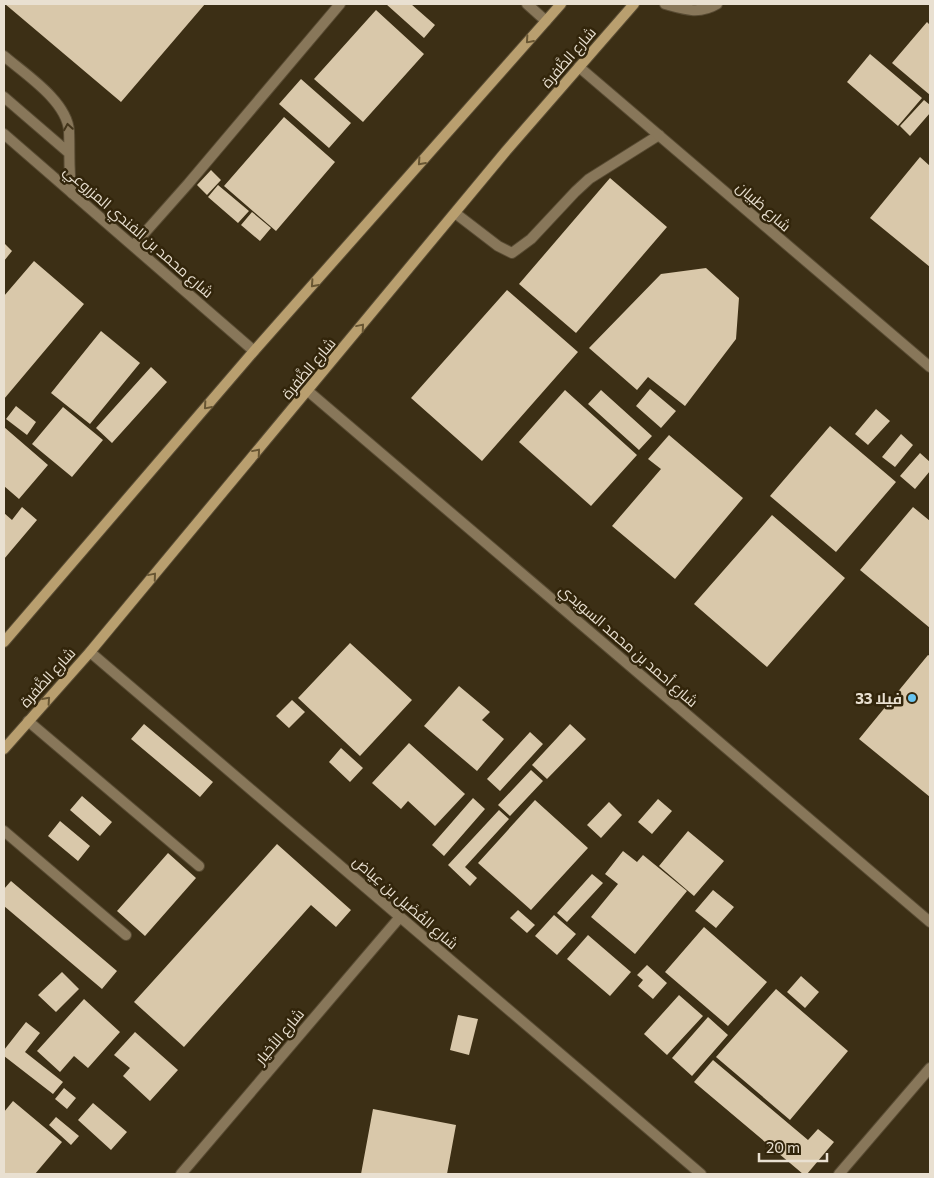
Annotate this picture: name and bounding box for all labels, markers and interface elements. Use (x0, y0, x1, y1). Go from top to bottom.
street label: شارع الظَّفرة (537, 23, 601, 93)
one-way arrow (526, 35, 535, 44)
one-way arrow (63, 123, 73, 132)
one-way arrow (418, 157, 427, 166)
street label: شارع محمد بن الفندي المزروعي (58, 161, 218, 304)
street label: شارع ظبيان (731, 177, 795, 237)
one-way arrow (311, 278, 320, 287)
one-way arrow (356, 323, 365, 332)
street label: شارع الظَّفرة (277, 334, 341, 404)
one-way arrow (204, 400, 212, 409)
one-way arrow (252, 448, 261, 457)
one-way arrow (148, 573, 157, 582)
street label: شارع أحمد بن محمد السويدي (553, 580, 702, 713)
street label: شارع الظَّفرة (15, 643, 81, 713)
place label: فيلا 33 (855, 689, 902, 707)
marker: فيلا 33 (906, 692, 918, 704)
one-way arrow (41, 696, 50, 705)
street label: شارع الفُضَيل بن عِياض (348, 852, 462, 955)
street label: شارع الأخيار (250, 1005, 310, 1070)
scale bar (759, 1130, 826, 1162)
text: 20 m (766, 1138, 800, 1156)

